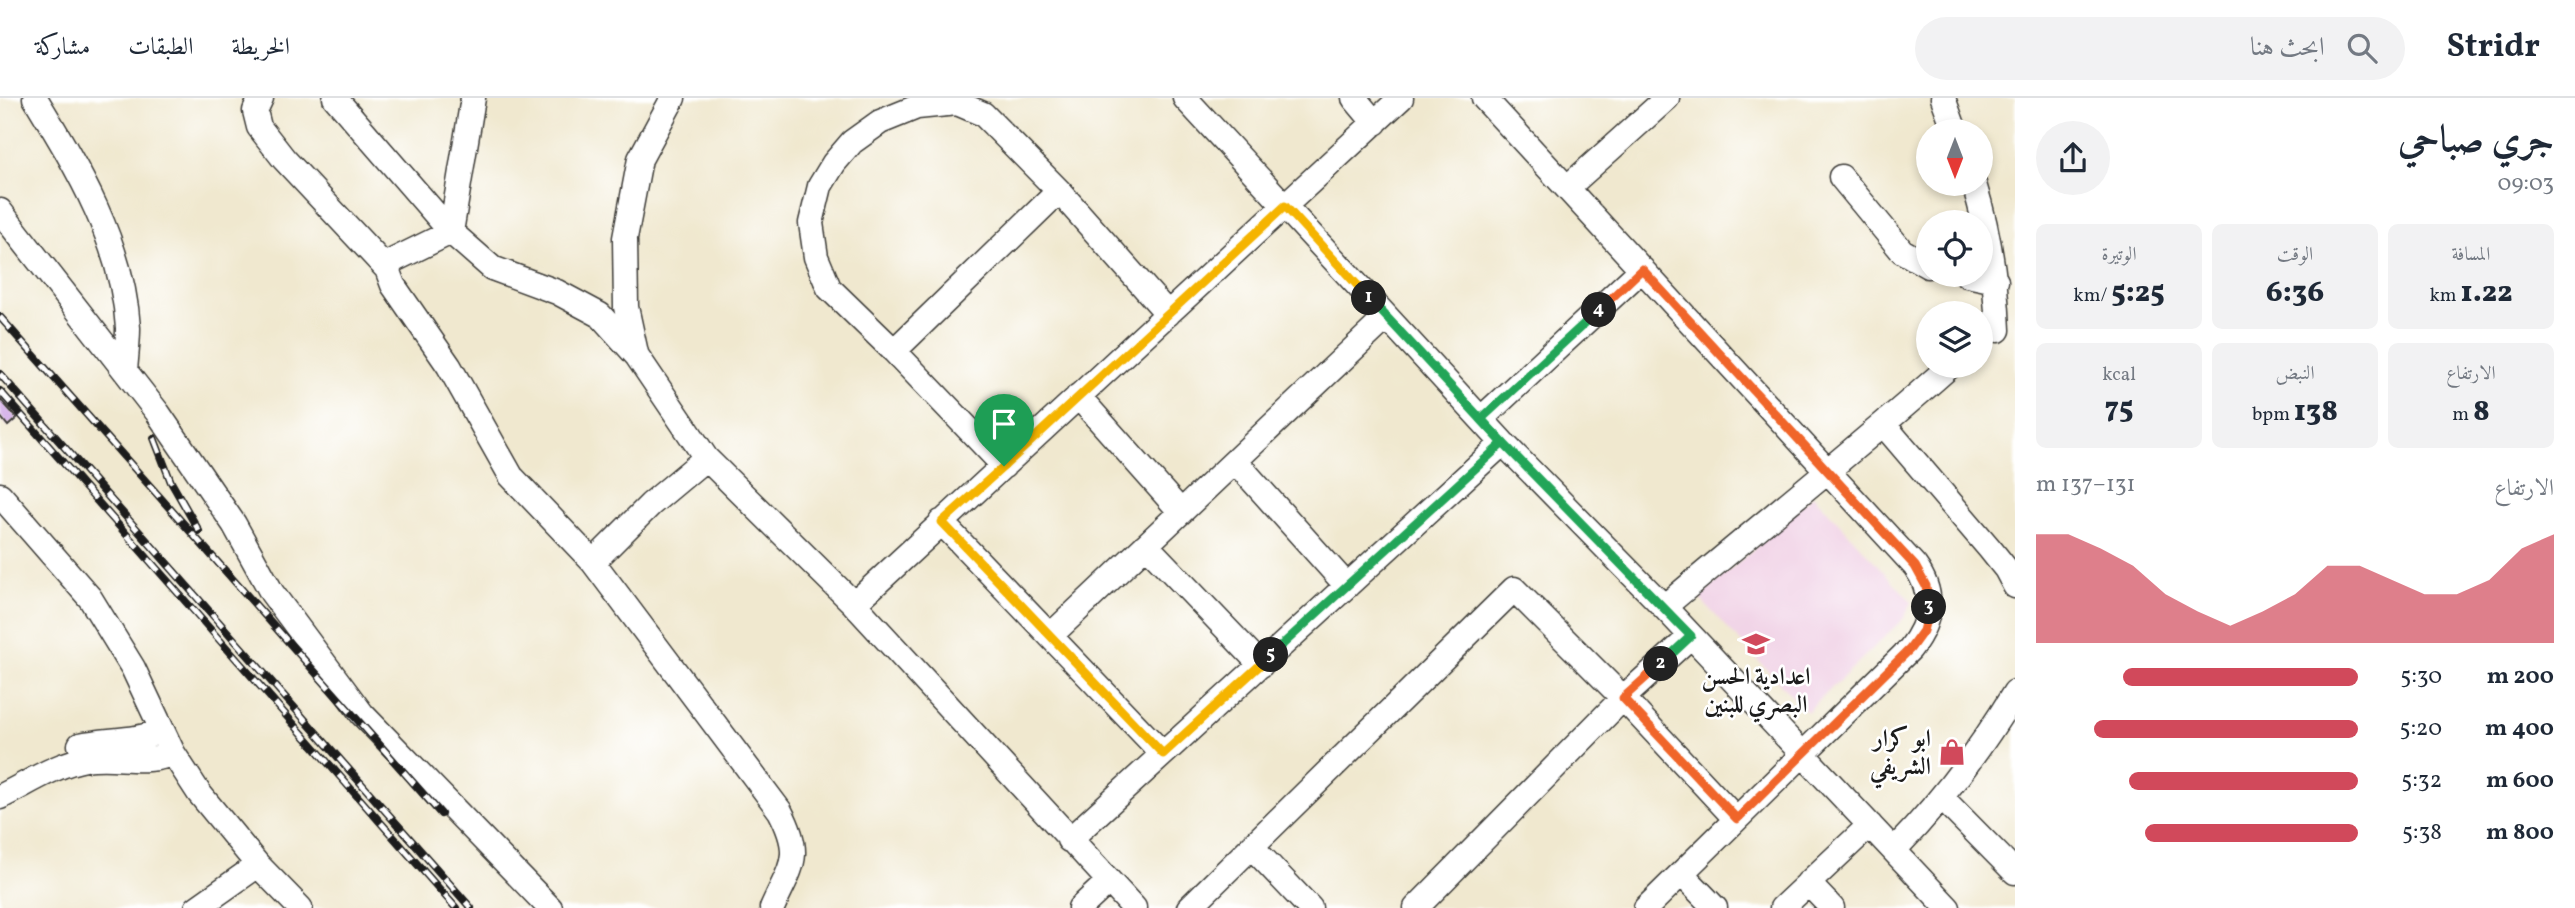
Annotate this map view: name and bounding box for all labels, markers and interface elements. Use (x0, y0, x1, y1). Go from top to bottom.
search box (1915, 17, 2405, 80)
text: Stridr (2447, 25, 2540, 71)
icon: search (2343, 29, 2381, 67)
text: ابحث هنا (2250, 30, 2325, 66)
text: مشاركة (35, 31, 90, 65)
text: الطبقات (128, 31, 194, 65)
text: الخريطة (232, 31, 290, 65)
text: جري صباحي (2398, 115, 2554, 168)
north arrow (1916, 119, 1993, 196)
map controls (1916, 119, 1993, 378)
button: share (2036, 121, 2110, 195)
text: 09:03 (2498, 168, 2554, 200)
button: locate (1916, 210, 1993, 287)
text: الوتيرة (2101, 242, 2137, 268)
text: الوقت (2277, 242, 2313, 268)
text: المسافة (2452, 242, 2490, 268)
text: 5:25 (2111, 272, 2165, 314)
text: 6:36 (2266, 272, 2324, 314)
text: 1.22 (2460, 272, 2513, 314)
pin: 1 (1352, 280, 1386, 316)
text: /km (2073, 283, 2111, 309)
text: km (2429, 283, 2460, 309)
text: 1 (1365, 284, 1372, 310)
pin: 4 (1582, 292, 1616, 328)
text: 4 (1593, 296, 1604, 322)
button: layers (1916, 301, 1993, 378)
text: النبض (2275, 361, 2315, 387)
text: الارتفاع (2446, 361, 2496, 387)
text: kcal (2102, 362, 2136, 388)
text: 75 (2105, 388, 2133, 430)
text: 138 (2294, 391, 2338, 433)
text: 8 (2473, 391, 2490, 433)
pin (974, 394, 1034, 466)
text: bpm (2252, 402, 2294, 428)
text: m (2452, 402, 2473, 428)
icon: arrive (985, 405, 1023, 443)
text: 131–137 m (2036, 469, 2136, 501)
text: الارتفاع (2494, 473, 2554, 505)
pin: 3 (1912, 589, 1946, 624)
text: 3 (1924, 593, 1933, 619)
school or university icon: اعدادية الحسن البصري للبنين (1741, 629, 1771, 659)
pin: 5 (1254, 638, 1288, 672)
text: 5 (1266, 641, 1275, 667)
pin: 2 (1644, 646, 1678, 682)
text: 2 (1656, 650, 1665, 676)
place label: اعدادية الحسن البصري للبنين (1701, 661, 1811, 723)
text: 5:30 (2400, 661, 2442, 693)
text: 200 m (2487, 661, 2554, 693)
text: 5:20 (2400, 713, 2442, 745)
text: 400 m (2485, 713, 2554, 745)
place label: ابو كرار الشريفي (1869, 723, 1931, 789)
shop icon: ابو كرار الشريفي (1937, 737, 1967, 767)
text: 5:32 (2401, 765, 2442, 797)
text: 600 m (2486, 765, 2554, 797)
text: 5:38 (2402, 817, 2442, 849)
text: 800 m (2486, 817, 2554, 849)

